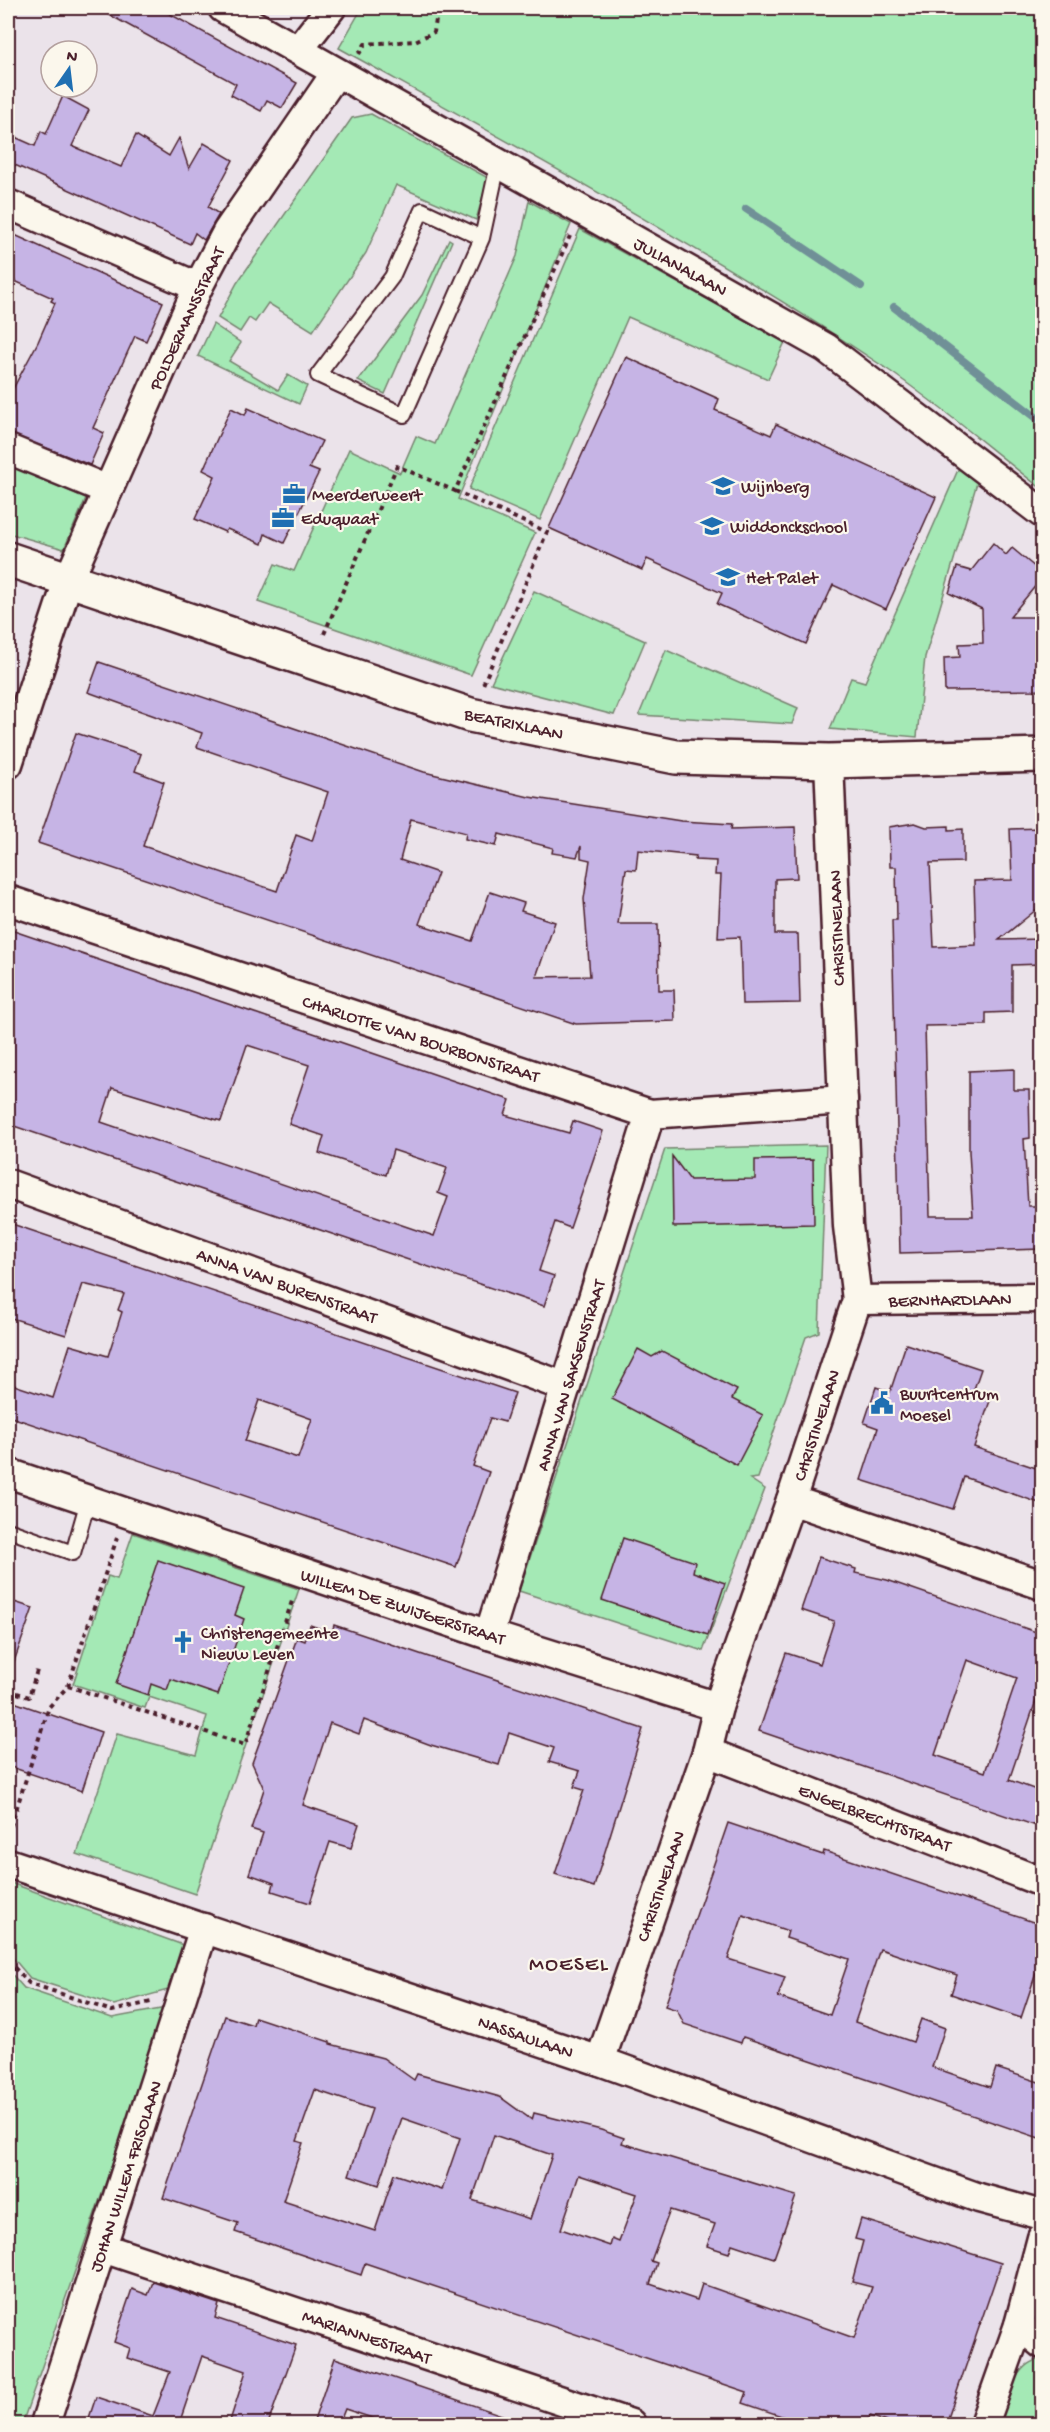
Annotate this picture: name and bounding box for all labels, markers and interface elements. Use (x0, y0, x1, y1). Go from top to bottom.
north arrow (39, 39, 99, 99)
text: N (64, 47, 80, 68)
street label: JULIANALAAN (629, 234, 730, 302)
street label: POLDERMANSSTRAAT (145, 243, 231, 395)
school or university icon: Wijnberg (710, 473, 736, 499)
place label: Wijnberg (741, 478, 809, 499)
office icon: Meerderweert (281, 481, 307, 507)
place label: Meerderweert (312, 486, 424, 507)
office icon: Eduquaat (270, 505, 296, 531)
place label: Eduquaat (301, 510, 379, 531)
school or university icon: Widdonckschool (699, 513, 725, 539)
place label: Widdonckschool (730, 518, 847, 539)
school or university icon: Het Palet (715, 564, 741, 590)
place label: Het Palet (746, 569, 819, 590)
street label: BEATRIXLAAN (461, 704, 565, 746)
street label: CHRISTINELAAN (826, 870, 851, 986)
street label: CHARLOTTE VAN BOURBONSTRAAT (299, 992, 542, 1089)
street label: ANNA VAN BURENSTRAAT (193, 1245, 380, 1330)
street label: ANNA VAN SAKSENSTRAAT (533, 1277, 612, 1474)
street label: BERNHARDLAAN (887, 1290, 1012, 1313)
street label: CHRISTINELAAN (790, 1367, 846, 1484)
place label: Buurtcentrum Moesel (899, 1385, 999, 1427)
public building icon: Buurtcentrum Moesel (869, 1390, 895, 1416)
street label: WILLEM DE ZWIJGERSTRAAT (297, 1565, 508, 1652)
place label: Christengemeente Nieuw Leven (201, 1624, 339, 1666)
church icon: Christengemeente Nieuw Leven (170, 1629, 196, 1655)
street label: ENGELBRECHTSTRAAT (795, 1781, 954, 1859)
street label: CHRISTINELAAN (634, 1829, 691, 1945)
district label: MOESEL (529, 1954, 609, 1979)
street label: NASSAULAAN (475, 2012, 576, 2065)
street label: JOHAN WILLEM FRISOLAAN (87, 2079, 168, 2275)
street label: MARIANNESTRAAT (299, 2306, 434, 2371)

